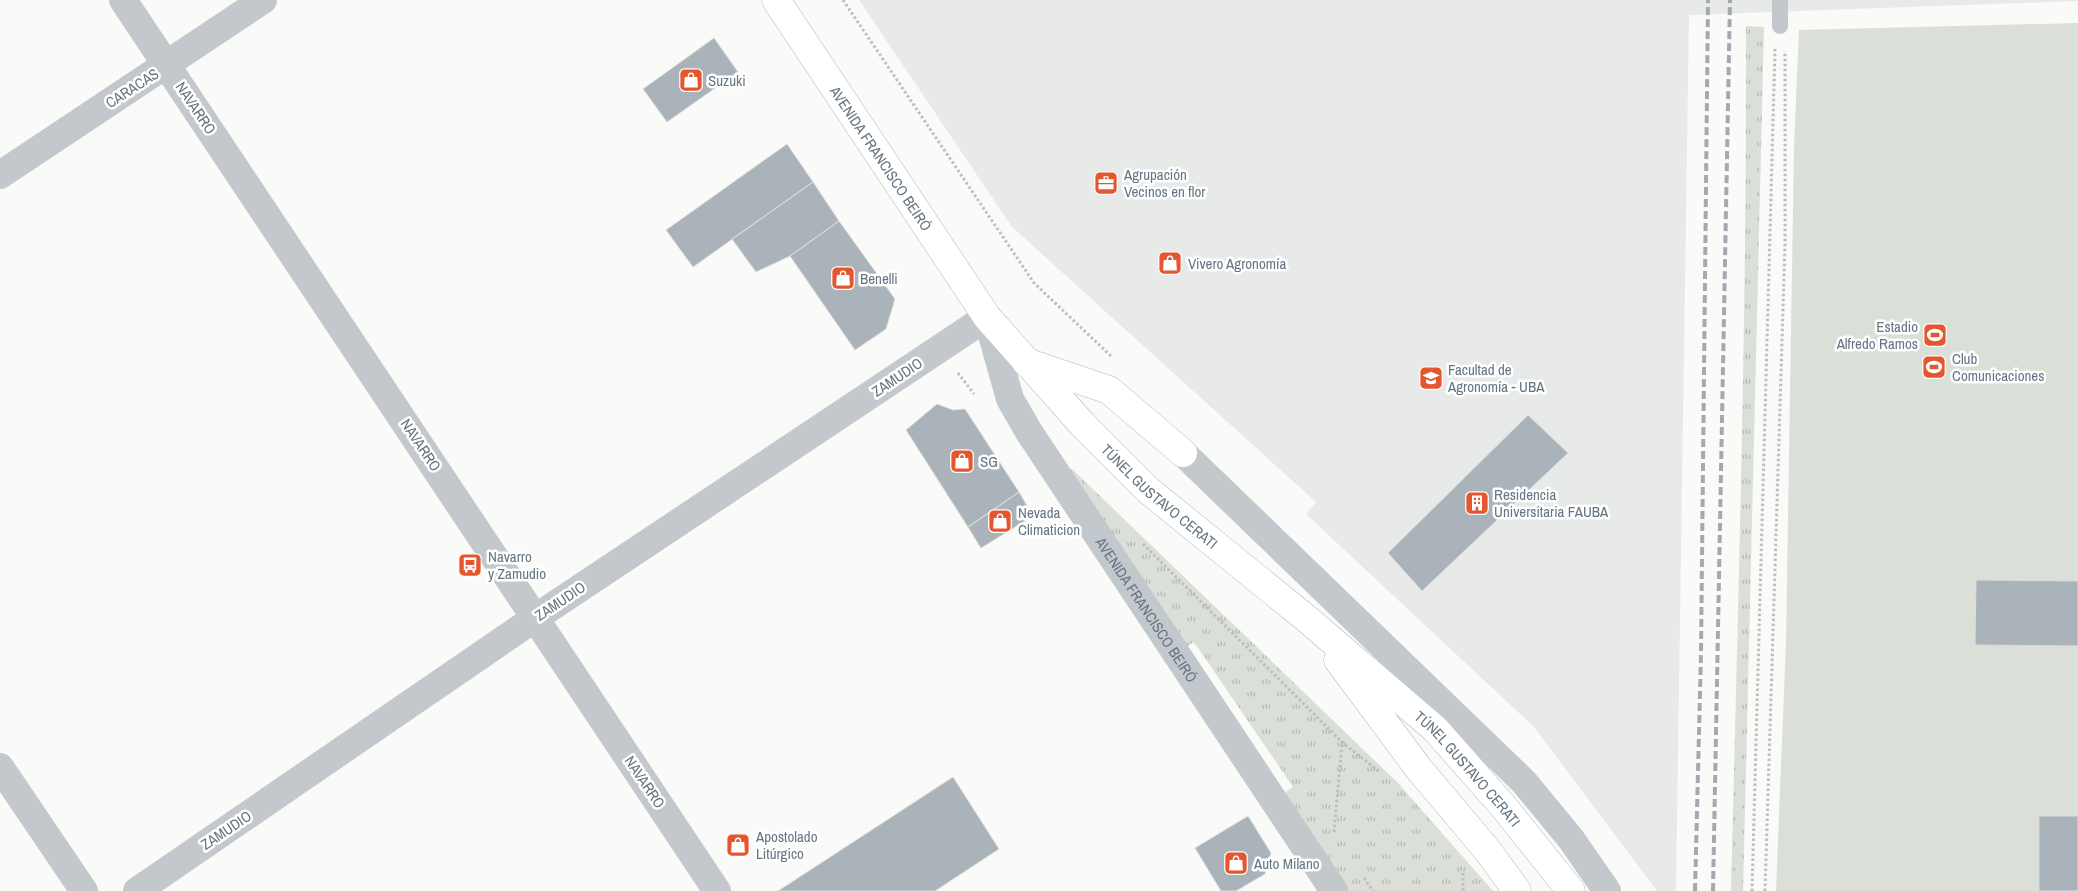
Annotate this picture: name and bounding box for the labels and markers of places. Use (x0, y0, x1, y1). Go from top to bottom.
shop icon: Suzuki (678, 67, 704, 93)
place label: Suzuki (708, 70, 746, 91)
place label: Agrupación Vecinos en flor (1123, 164, 1205, 202)
office icon: Agrupación Vecinos en flor (1093, 170, 1119, 196)
shop icon: Vivero Agronomía (1157, 250, 1183, 276)
place label: Vivero Agronomía (1188, 253, 1286, 274)
shop icon: Benelli (830, 265, 856, 291)
place label: Benelli (860, 268, 898, 289)
place label: Estadio Alfredo Ramos (1836, 316, 1918, 354)
sports icon: Estadio Alfredo Ramos (1922, 322, 1948, 348)
place label: Club Comunicaciones (1952, 348, 2044, 386)
sports icon: Club Comunicaciones (1921, 354, 1947, 380)
place label: Facultad de Agronomía - UBA (1447, 359, 1545, 397)
school or university icon: Facultad de Agronomía - UBA (1418, 365, 1444, 391)
shop icon: SG (949, 448, 975, 474)
place label: SG (980, 451, 998, 472)
place label: Residencia Universitaria FAUBA (1494, 484, 1609, 522)
building icon: Residencia Universitaria FAUBA (1464, 490, 1490, 516)
place label: Nevada Climaticion (1018, 502, 1080, 540)
shop icon: Nevada Climaticion (987, 508, 1013, 534)
place label: Navarro y Zamudio (488, 546, 546, 584)
bus stop icon: Navarro y Zamudio (457, 552, 483, 578)
place label: Apostolado Litúrgico (755, 826, 818, 864)
shop icon: Apostolado Litúrgico (725, 832, 751, 858)
shop icon: Auto Milano (1223, 850, 1249, 876)
place label: Auto Milano (1253, 853, 1320, 874)

